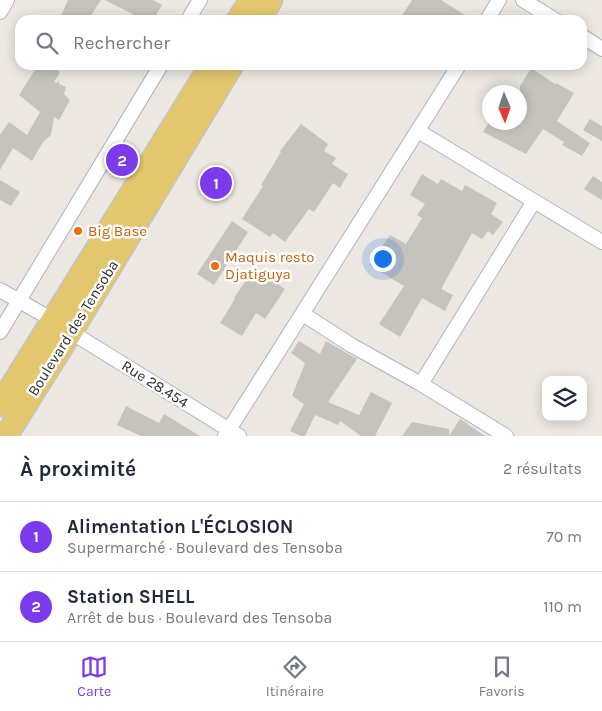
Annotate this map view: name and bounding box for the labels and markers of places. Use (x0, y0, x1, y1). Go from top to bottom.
pin: 2 (106, 141, 138, 179)
pin: 1 (200, 164, 232, 202)
place label: Big Base (88, 222, 147, 240)
marker: Big Base (72, 225, 84, 237)
place label: Maquis resto Djatiguya (225, 248, 315, 283)
marker: Maquis resto Djatiguya (209, 260, 221, 272)

